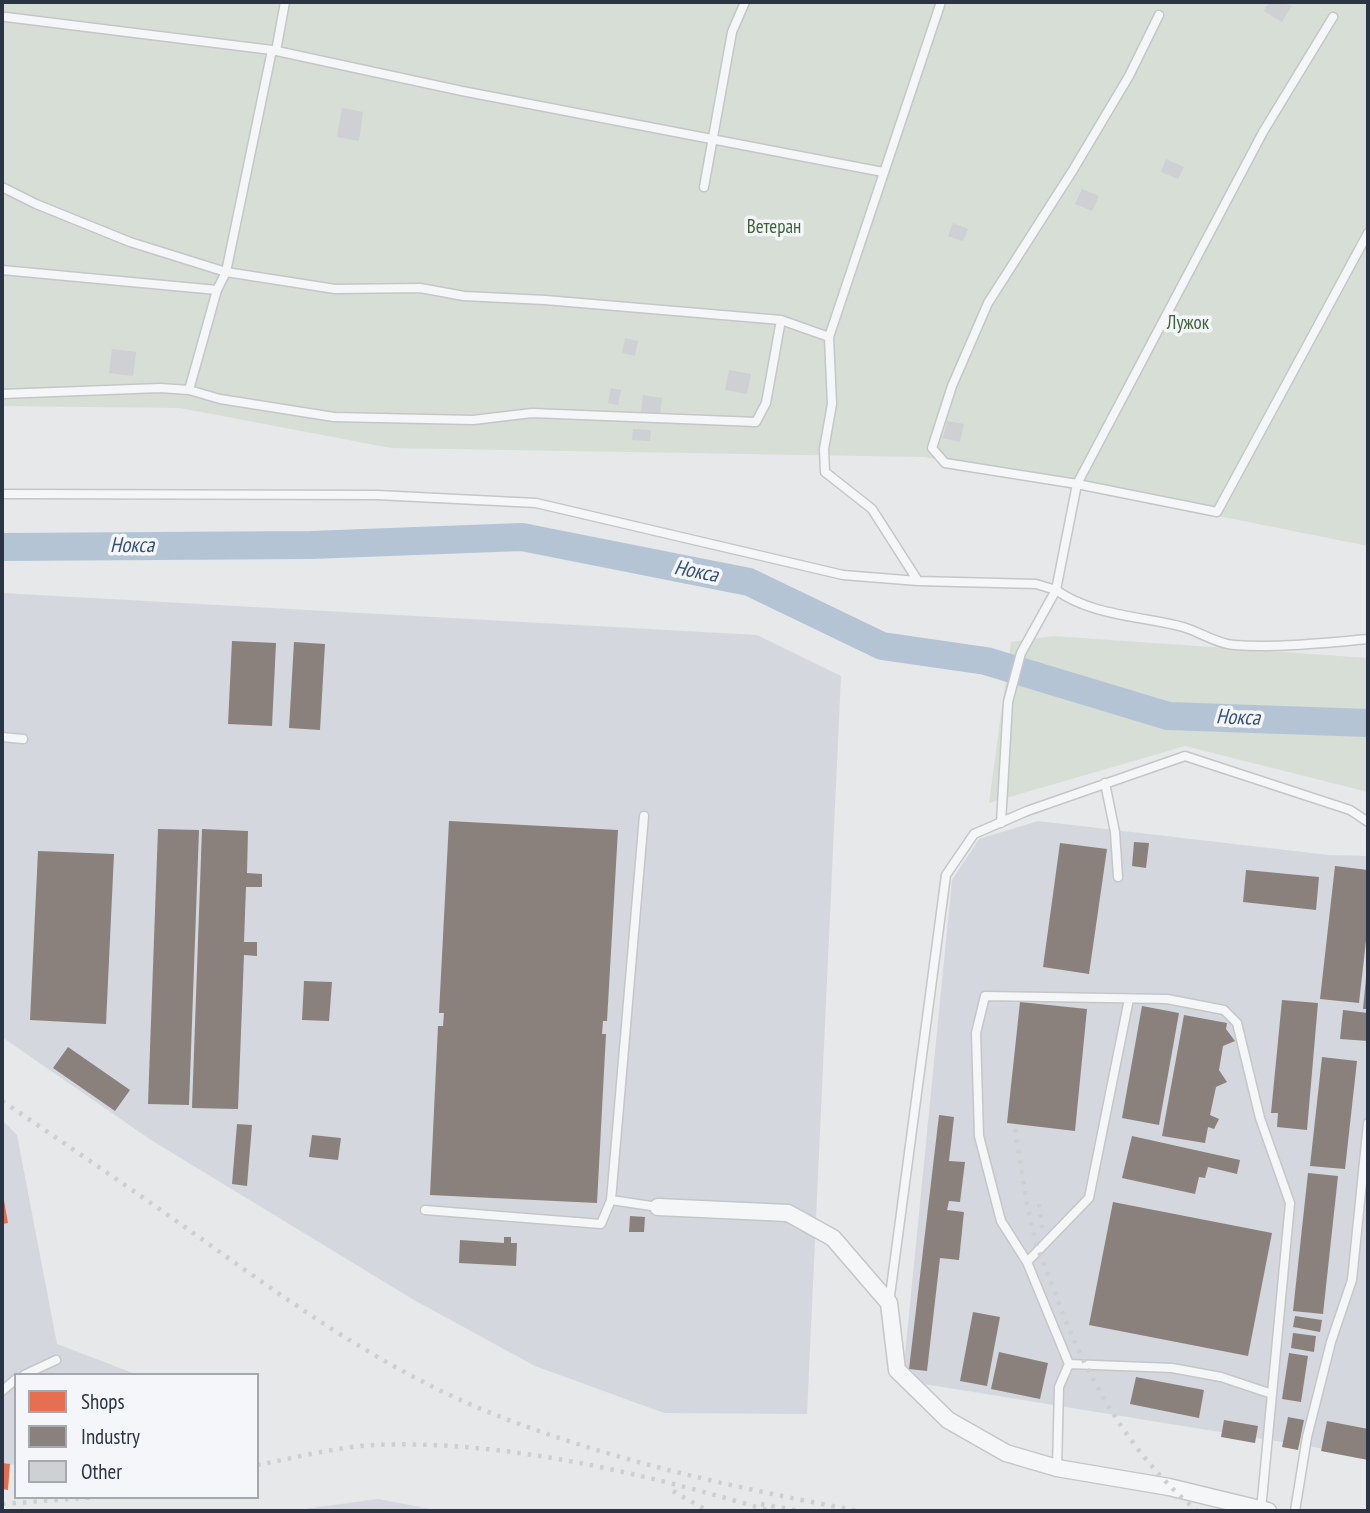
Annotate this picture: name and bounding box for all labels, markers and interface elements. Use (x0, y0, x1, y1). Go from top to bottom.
park label: Ветеран (747, 217, 801, 239)
park label: Лужок (1167, 313, 1209, 335)
water label: Нокса (110, 533, 154, 559)
water label: Нокса (672, 555, 720, 589)
water label: Нокса (1215, 705, 1261, 731)
legend (14, 1373, 259, 1499)
text: Shops (81, 1388, 125, 1415)
text: Industry (81, 1423, 140, 1450)
text: Other (81, 1458, 122, 1485)

